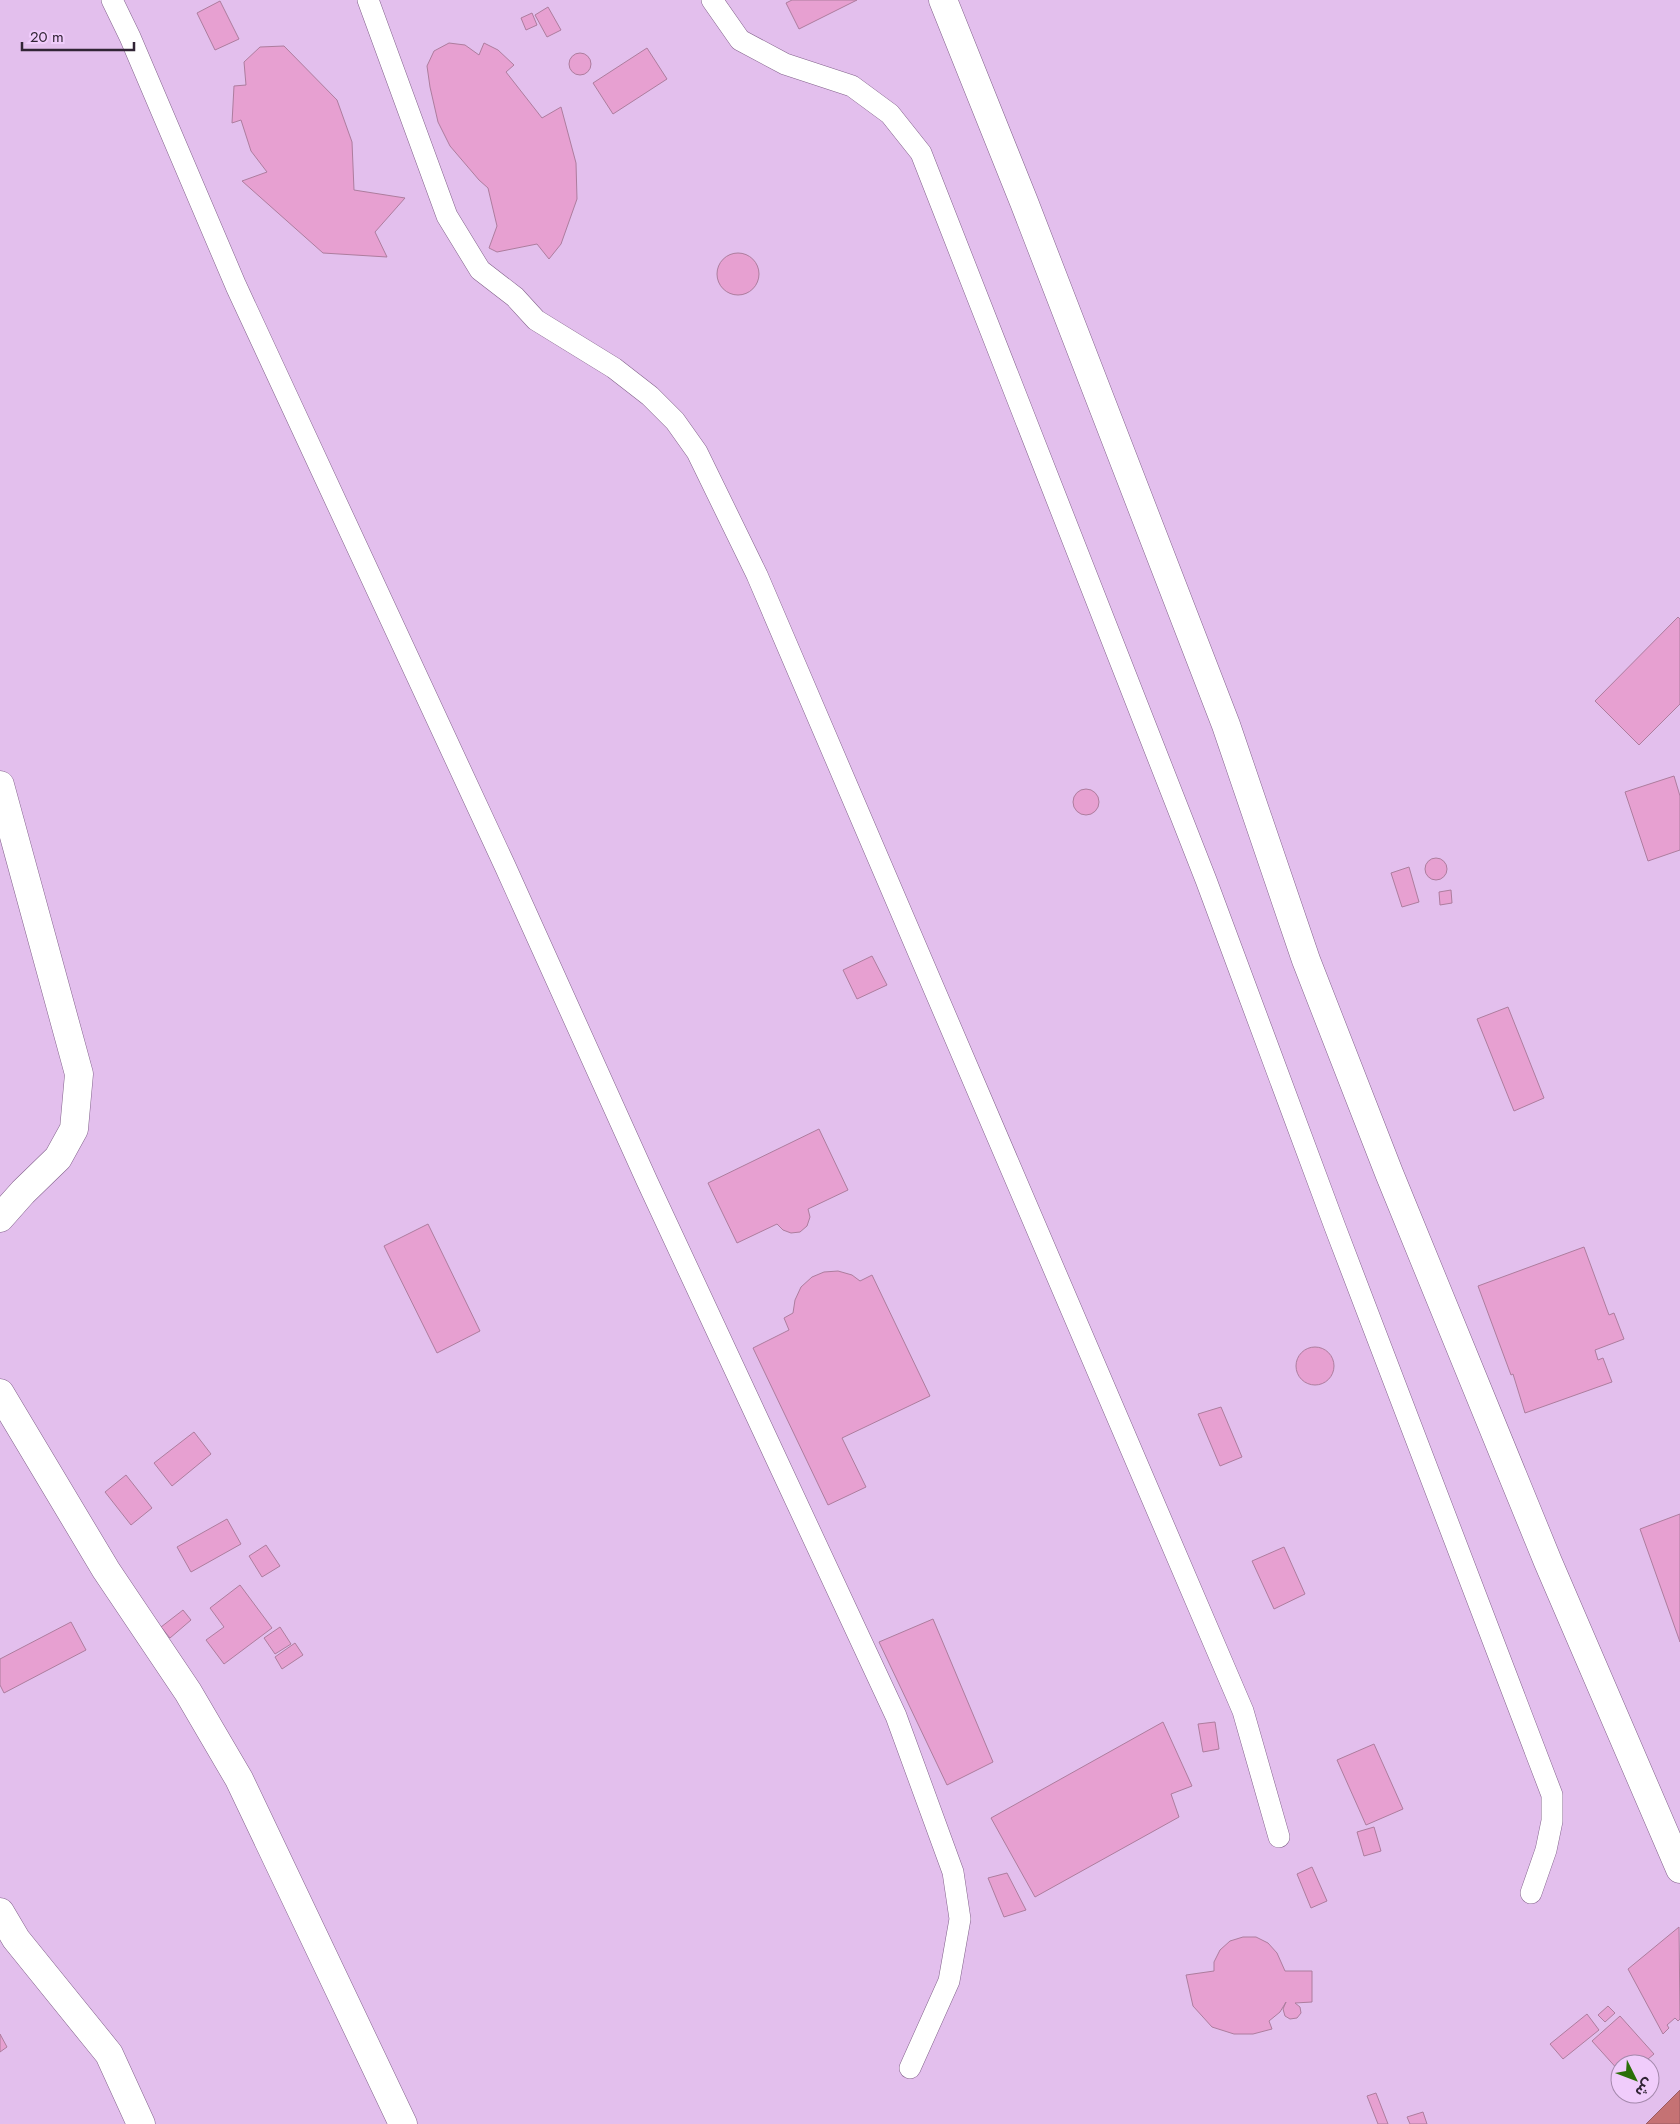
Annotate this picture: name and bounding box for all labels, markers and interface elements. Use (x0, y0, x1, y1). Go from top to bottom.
scale bar (22, 20, 135, 52)
text: 20 m (30, 26, 64, 48)
north arrow (1610, 2054, 1660, 2104)
text: ش (1631, 2074, 1659, 2102)

